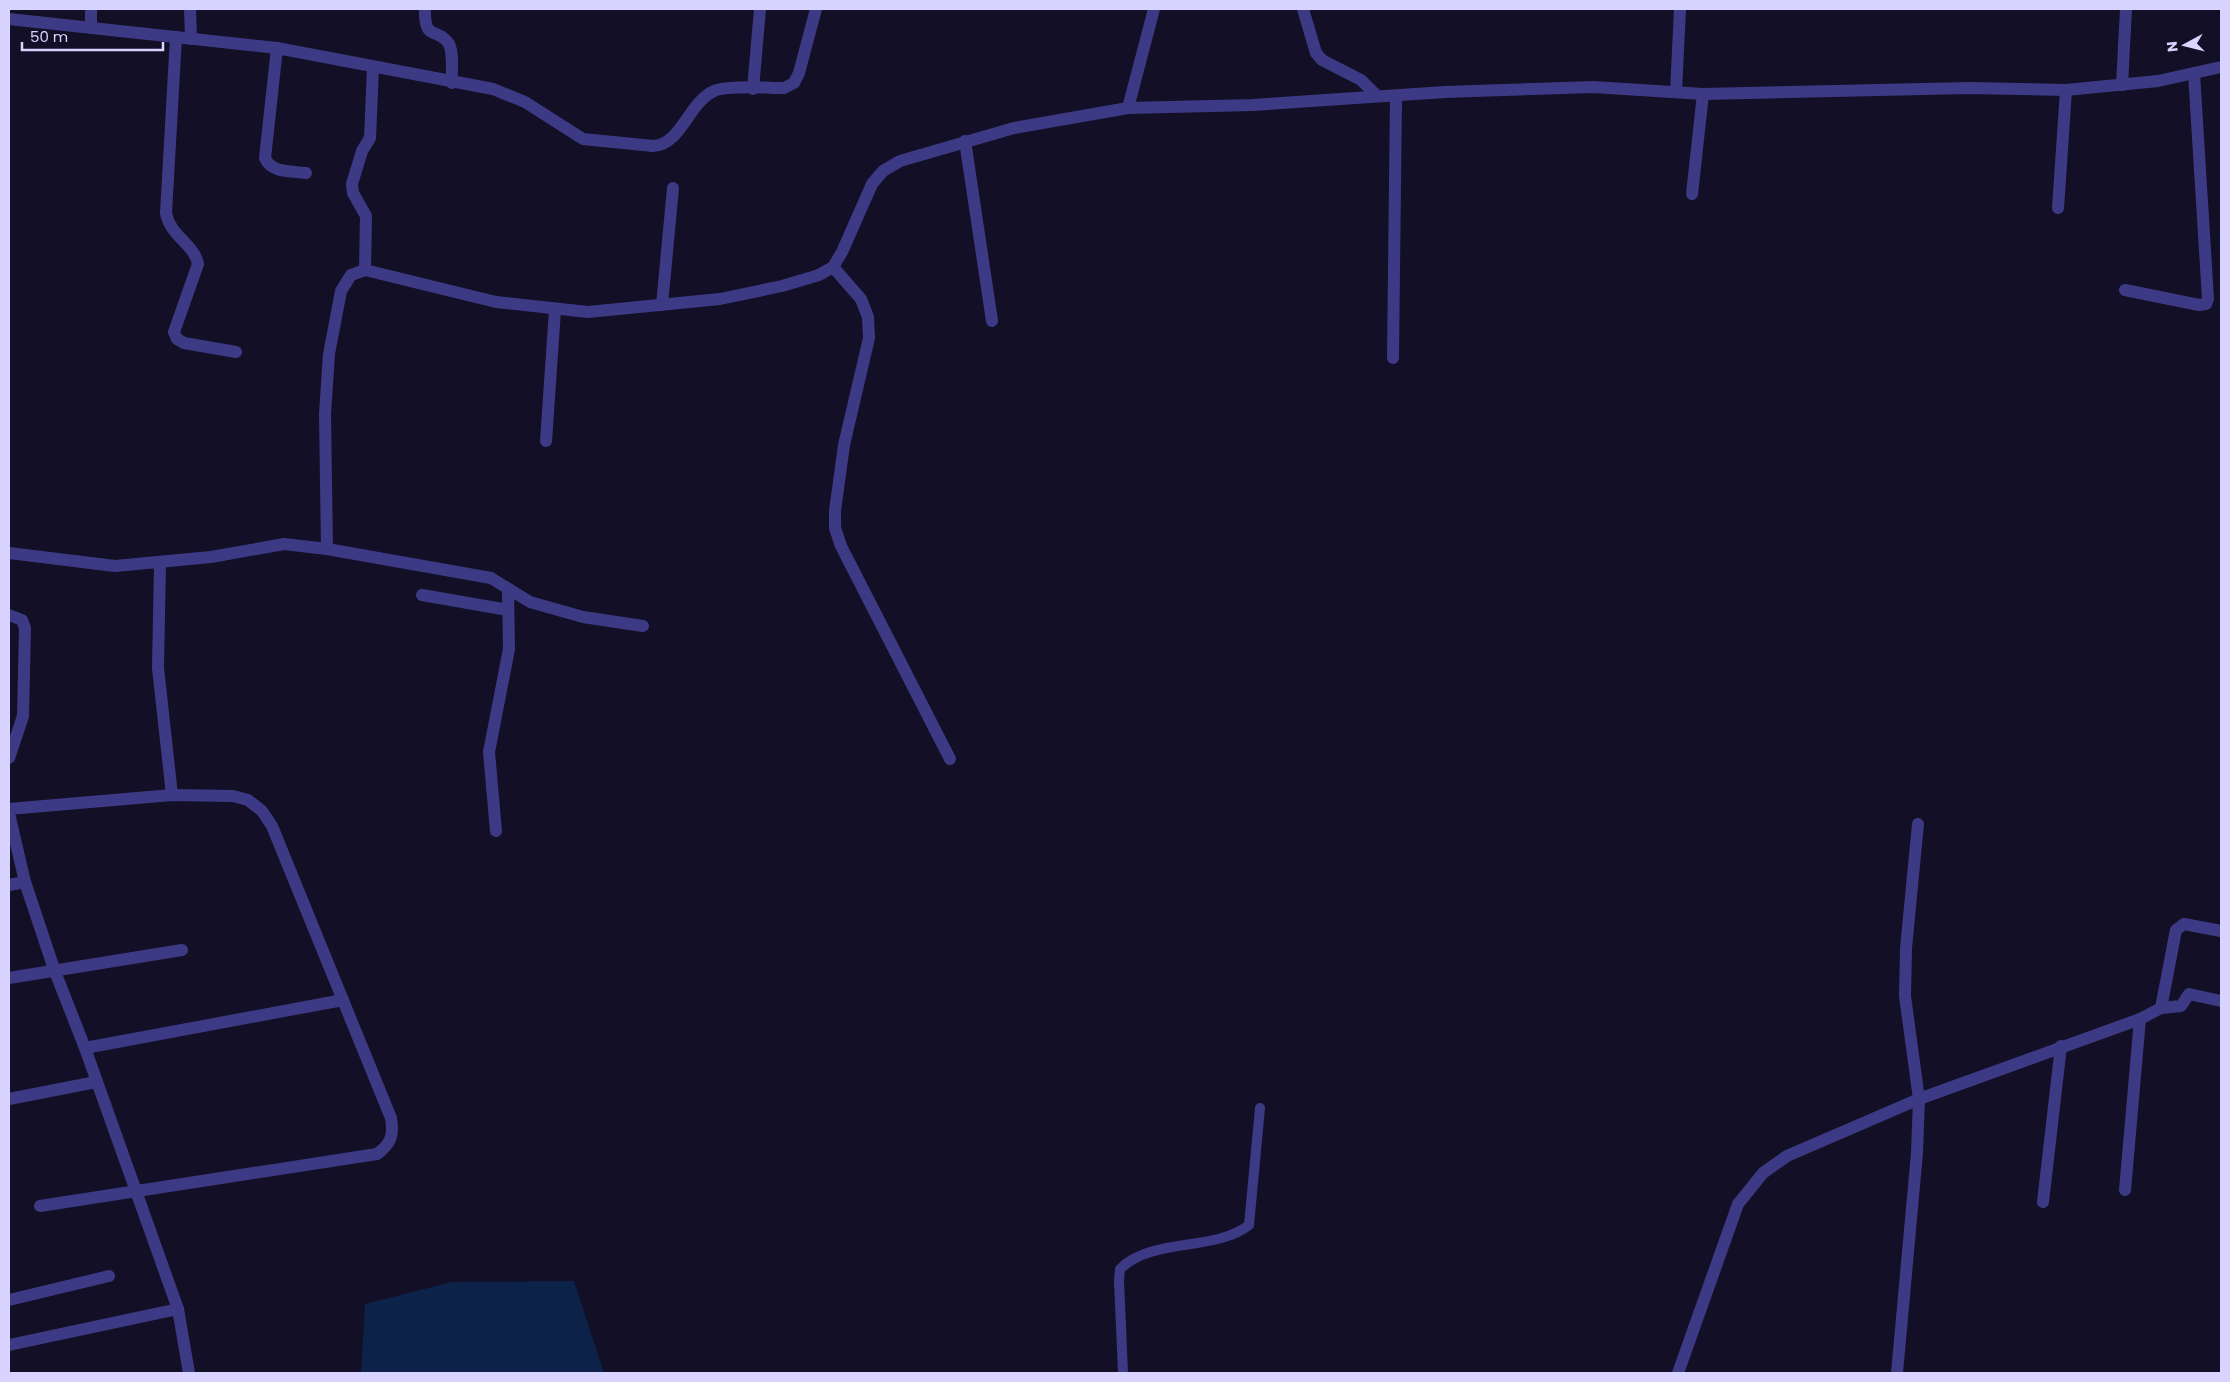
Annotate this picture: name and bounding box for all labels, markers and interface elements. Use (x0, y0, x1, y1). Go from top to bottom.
scale bar (22, 20, 164, 52)
north arrow (2160, 20, 2210, 70)
text: 50 m (30, 26, 68, 47)
text: N (2162, 40, 2183, 53)

